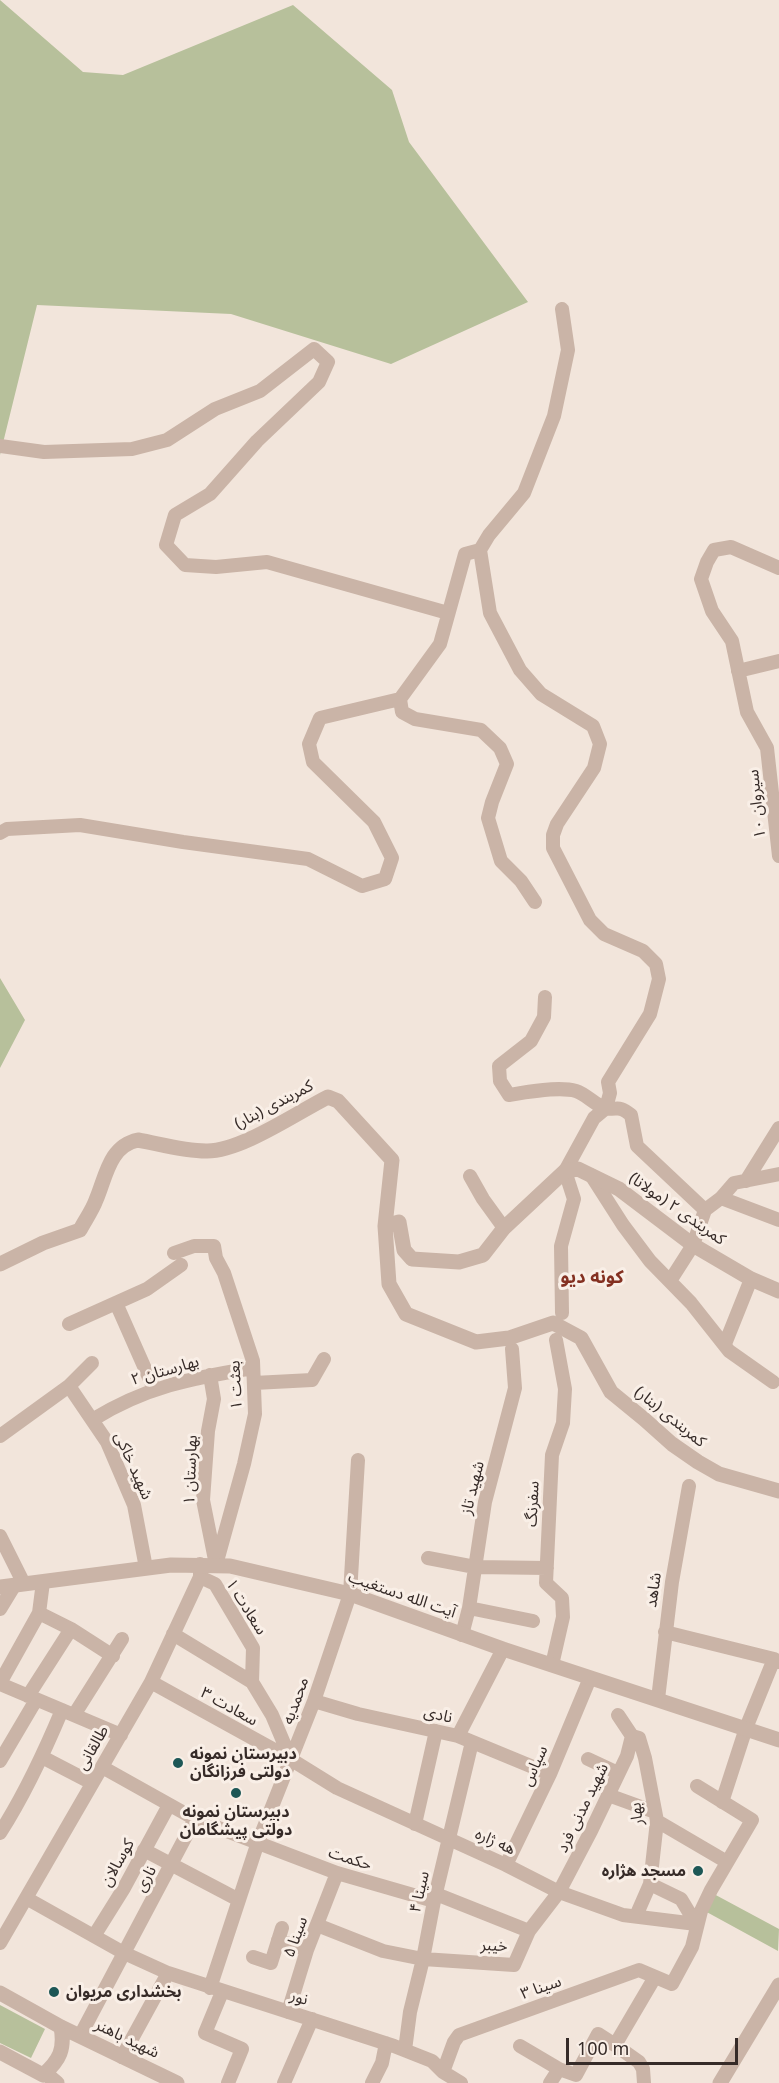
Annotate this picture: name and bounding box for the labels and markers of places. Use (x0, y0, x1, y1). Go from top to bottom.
place label: دبیرستان نمونه دولتی فرزانگان (190, 1744, 297, 1782)
marker: دبیرستان نمونه دولتی فرزانگان (171, 1756, 185, 1770)
marker: دبیرستان نمونه دولتی پیشگامان (229, 1786, 243, 1800)
place label: دبیرستان نمونه دولتی پیشگامان (180, 1802, 292, 1840)
place label: مسجد هژاره (602, 1861, 686, 1881)
marker: مسجد هژاره (691, 1864, 705, 1878)
place label: بخشداری مریوان (66, 1982, 182, 2002)
marker: بخشداری مریوان (47, 1985, 61, 1999)

